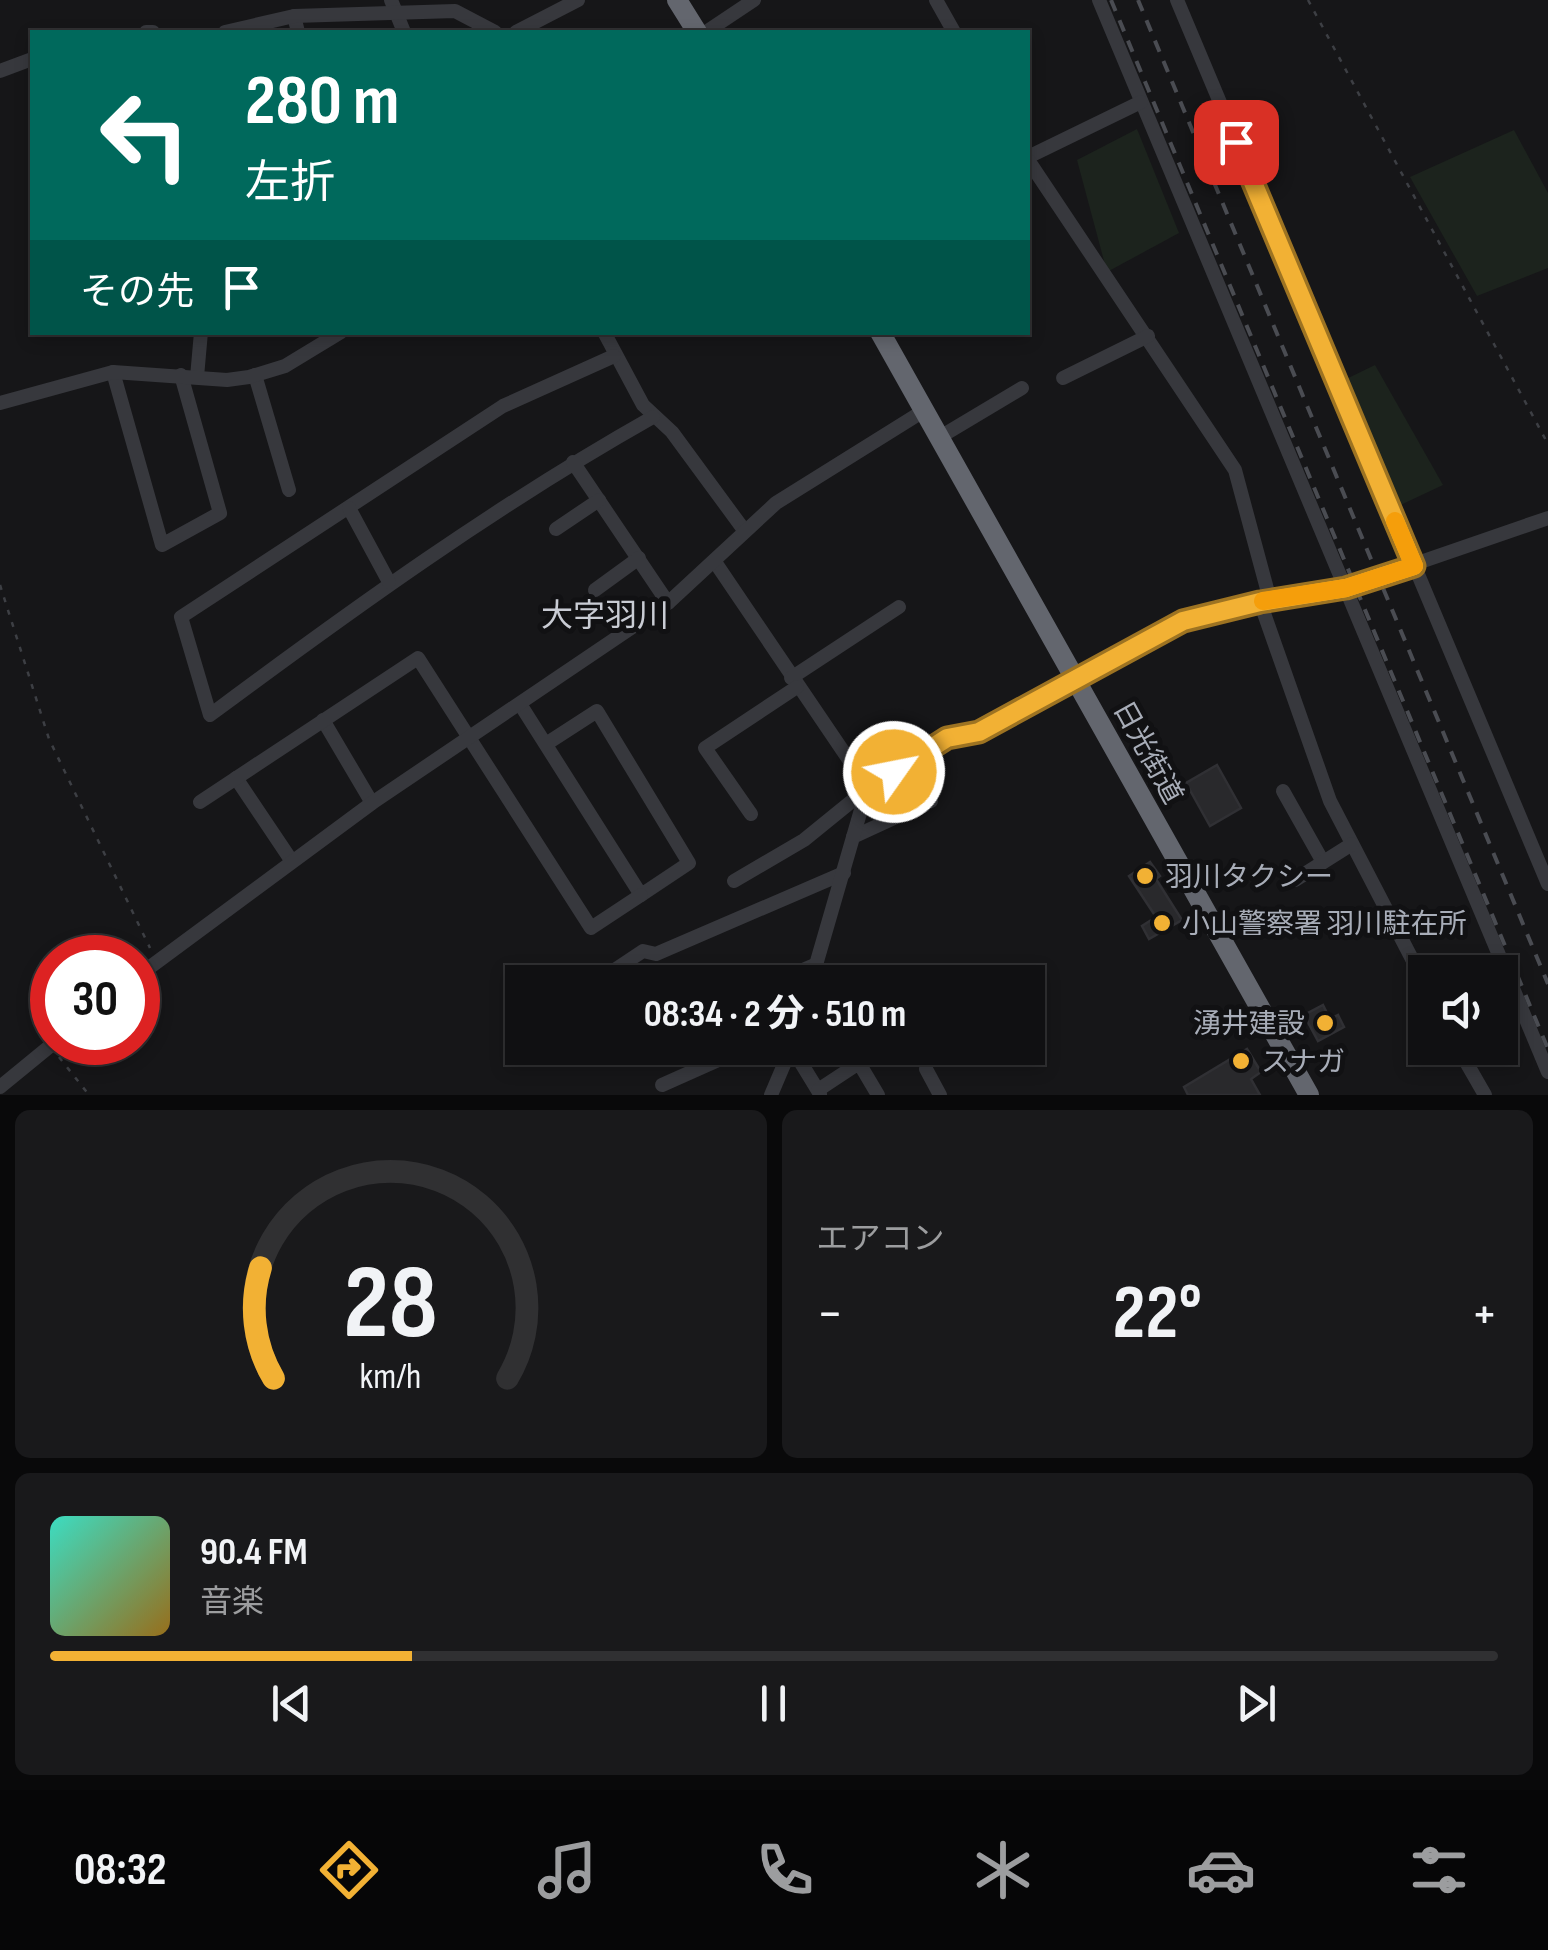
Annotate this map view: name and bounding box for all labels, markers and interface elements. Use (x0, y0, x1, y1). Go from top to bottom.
text: 280 m (245, 60, 399, 144)
icon: left (80, 70, 210, 200)
pin (1194, 100, 1279, 185)
icon: arrive (1209, 115, 1264, 170)
text: 左折 (245, 156, 335, 211)
icon: arrive (214, 260, 269, 315)
text: その先 (80, 270, 194, 315)
district label: 大字羽川 (541, 597, 669, 636)
street label: 日光街道 (1106, 696, 1189, 810)
position arrow (842, 720, 946, 824)
place label: 羽川タクシー (1165, 861, 1333, 894)
marker: 羽川タクシー (1134, 865, 1156, 887)
place label: 小山警察署 羽川駐在所 (1182, 908, 1466, 941)
marker: 小山警察署 羽川駐在所 (1151, 912, 1173, 934)
speed limit sign: 30 (30, 935, 160, 1065)
map controls (1408, 955, 1518, 1065)
button: sound (1408, 955, 1518, 1065)
text: 08:34 · 2 分 · 510 m (644, 992, 906, 1037)
place label: 湧井建設 (1193, 1008, 1305, 1041)
marker: 湧井建設 (1314, 1012, 1336, 1034)
place label: スナガ (1261, 1046, 1345, 1079)
marker: スナガ (1230, 1050, 1252, 1072)
text: エアコン (817, 1220, 945, 1259)
text: 28 (343, 1242, 438, 1367)
text: 22° (1113, 1269, 1202, 1360)
text: − (817, 1281, 843, 1348)
text: + (1471, 1281, 1498, 1348)
text: km/h (360, 1356, 422, 1399)
text: 90.4 FM (200, 1530, 308, 1575)
text: 音楽 (200, 1583, 264, 1622)
icon: previous (264, 1676, 319, 1731)
icon: pause (746, 1676, 801, 1731)
icon: next (1229, 1676, 1284, 1731)
icon: directions (314, 1835, 384, 1905)
icon: music (532, 1835, 602, 1905)
icon: phone (750, 1835, 820, 1905)
icon: climate (968, 1835, 1038, 1905)
icon: car (1186, 1835, 1256, 1905)
icon: filters (1404, 1835, 1474, 1905)
text: 08:32 (74, 1843, 167, 1898)

